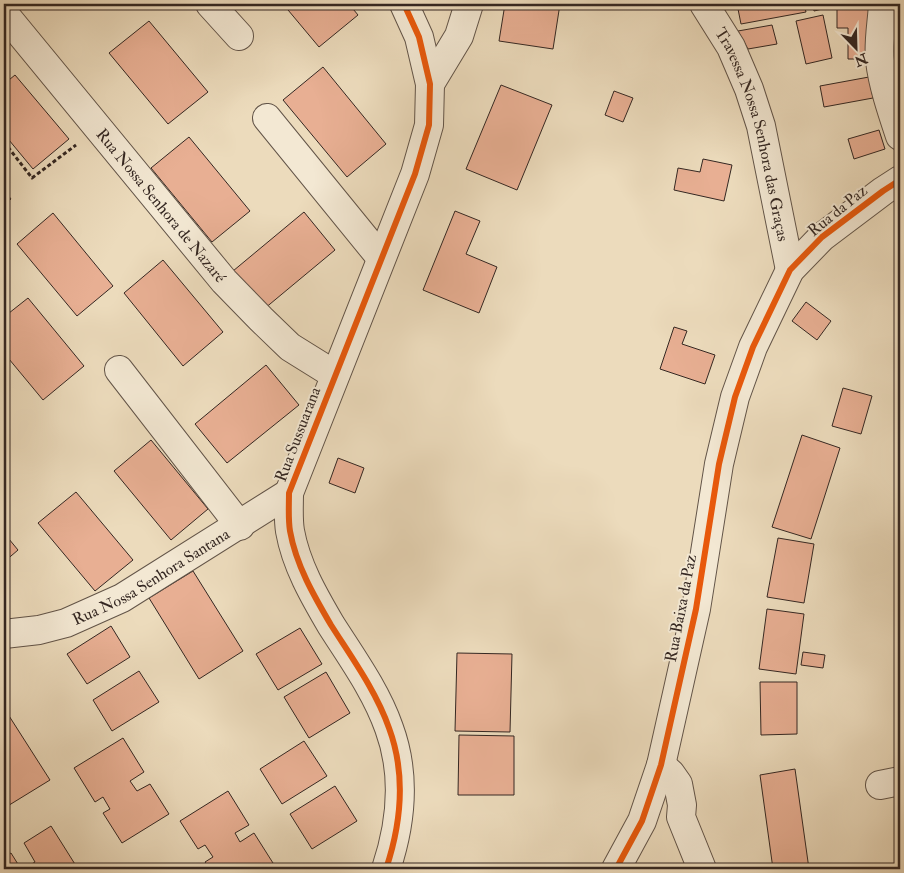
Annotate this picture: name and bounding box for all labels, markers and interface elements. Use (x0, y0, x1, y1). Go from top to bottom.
north arrow (832, 22, 882, 72)
street label: Travessa Nossa Senhora das Graças (710, 24, 793, 243)
text: N (851, 49, 871, 70)
street label: Rua Nossa Senhora de Nazaré (92, 125, 230, 287)
street label: Rua da Paz (804, 181, 872, 241)
street label: Rua Sussuarana (271, 384, 325, 485)
street label: Rua Nossa Senhora Santana (69, 524, 234, 630)
street label: Rua Baixa da Paz (661, 553, 701, 664)

